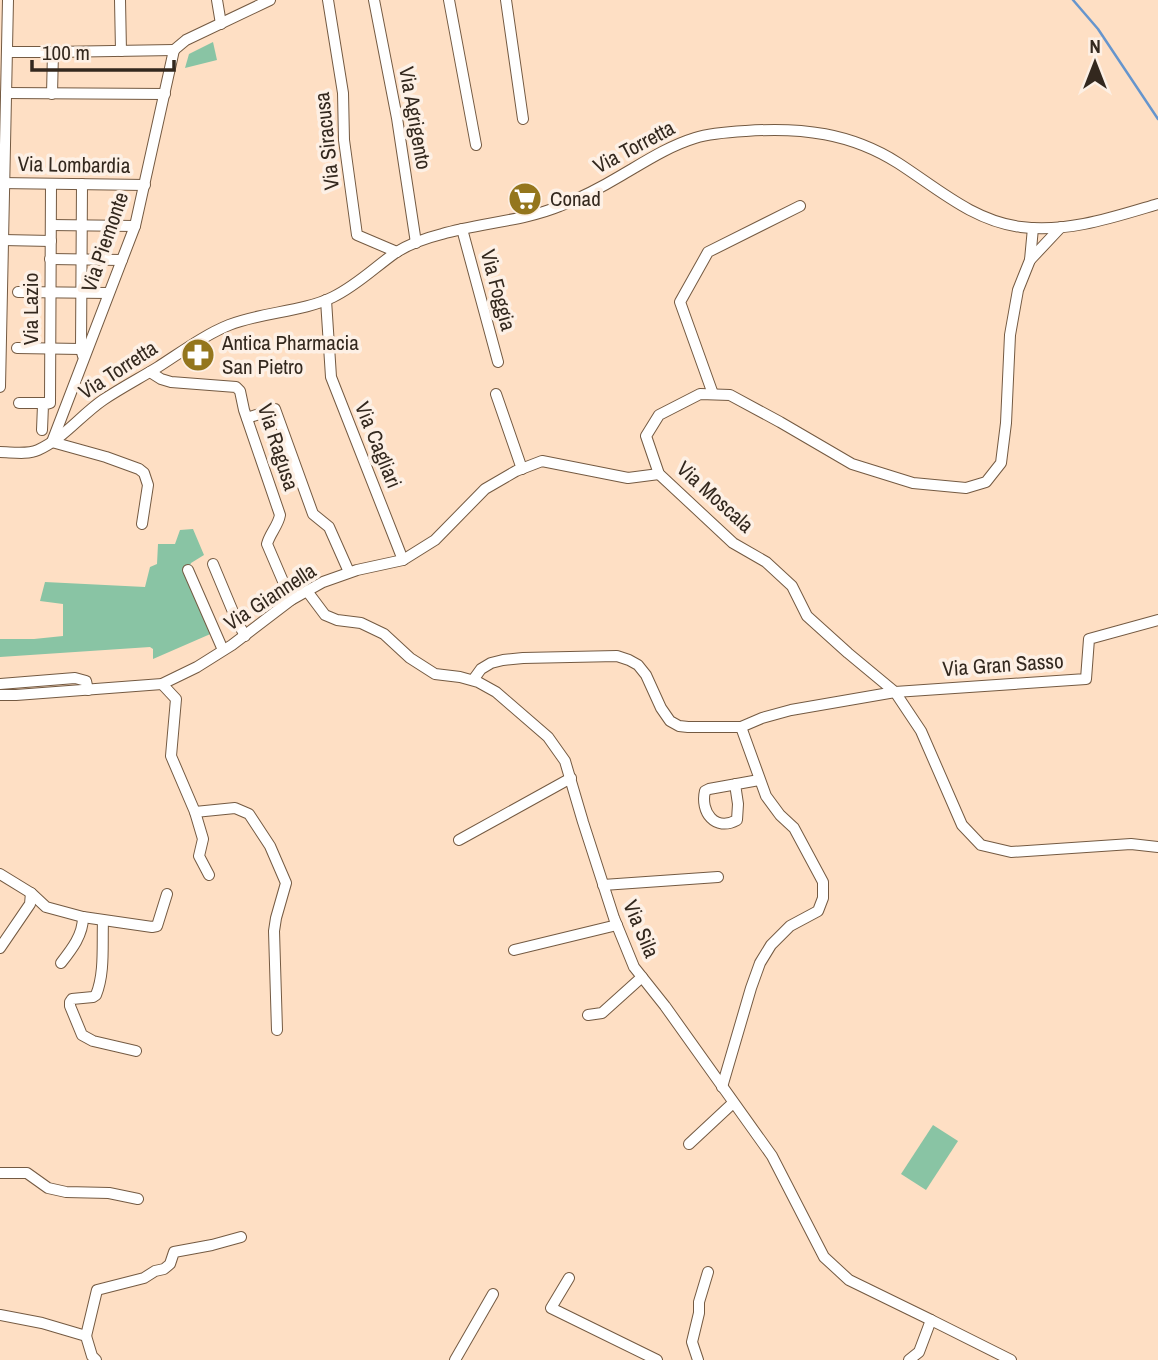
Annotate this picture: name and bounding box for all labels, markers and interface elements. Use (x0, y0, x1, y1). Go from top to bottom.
scale bar (32, 28, 173, 72)
north arrow (1060, 28, 1130, 98)
text: N (1089, 33, 1101, 59)
text: 100 m (42, 38, 90, 67)
street label: Via Agrigento (392, 64, 439, 172)
street label: Via Siracusa (307, 90, 346, 191)
street label: Via Torretta (588, 113, 680, 180)
street label: Via Lombardia (17, 149, 131, 180)
supermarket icon: Conad (506, 180, 544, 218)
place label: Conad (550, 184, 601, 213)
street label: Via Piemonte (74, 188, 135, 296)
street label: Via Foggia (474, 246, 523, 334)
street label: Via Lazio (16, 273, 45, 345)
place label: Antica Pharmacia San Pietro (221, 328, 359, 381)
street label: Via Torretta (73, 333, 163, 406)
pharmacy icon: Antica Pharmacia San Pietro (179, 336, 217, 374)
street label: Via Cagliari (348, 397, 409, 492)
street label: Via Ragusa (251, 400, 306, 494)
street label: Via Moscala (671, 454, 760, 539)
street label: Via Giannella (218, 556, 322, 637)
street label: Via Gran Sasso (941, 646, 1064, 683)
street label: Via Sila (616, 896, 667, 962)

